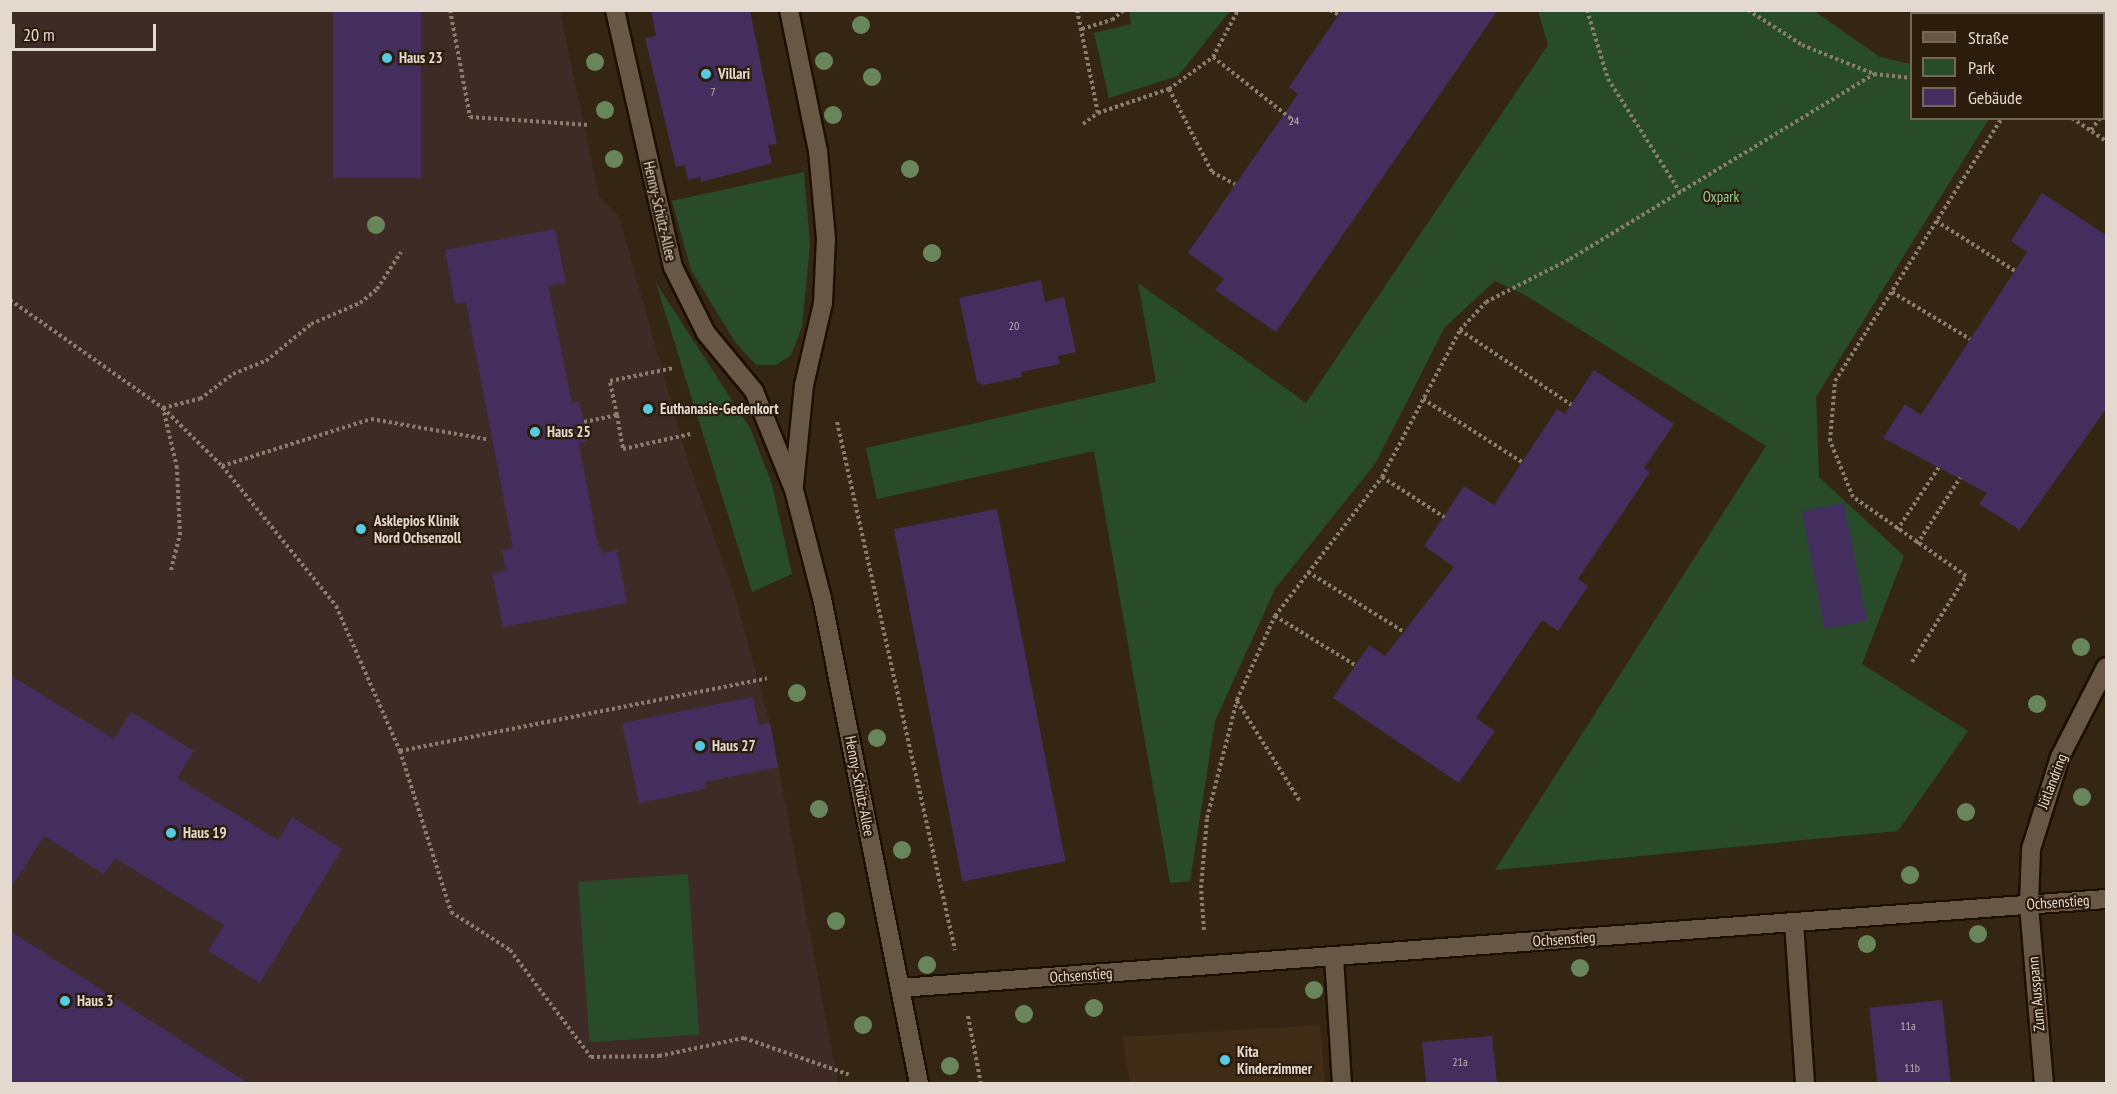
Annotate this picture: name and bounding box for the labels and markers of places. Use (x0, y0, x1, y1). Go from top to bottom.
place label: Haus 23 (399, 49, 443, 67)
marker: Haus 23 (380, 51, 394, 65)
place label: Villari (718, 65, 750, 83)
marker: Villari (699, 67, 713, 81)
place label: Euthanasie-Gedenkort (660, 400, 778, 418)
marker: Euthanasie-Gedenkort (641, 402, 655, 416)
place label: Haus 25 (547, 423, 591, 441)
marker: Haus 25 (528, 425, 542, 439)
place label: Asklepios Klinik Nord Ochsenzoll (374, 511, 461, 546)
marker: Asklepios Klinik Nord Ochsenzoll (352, 520, 370, 538)
place label: Haus 27 (712, 737, 756, 755)
marker: Haus 27 (693, 739, 707, 753)
place label: Haus 19 (183, 824, 227, 842)
marker: Haus 19 (164, 826, 178, 840)
place label: Haus 3 (77, 992, 113, 1010)
marker: Haus 3 (58, 994, 72, 1008)
place label: Kita Kinderzimmer (1237, 1042, 1312, 1077)
marker: Kita Kinderzimmer (1218, 1053, 1232, 1067)

